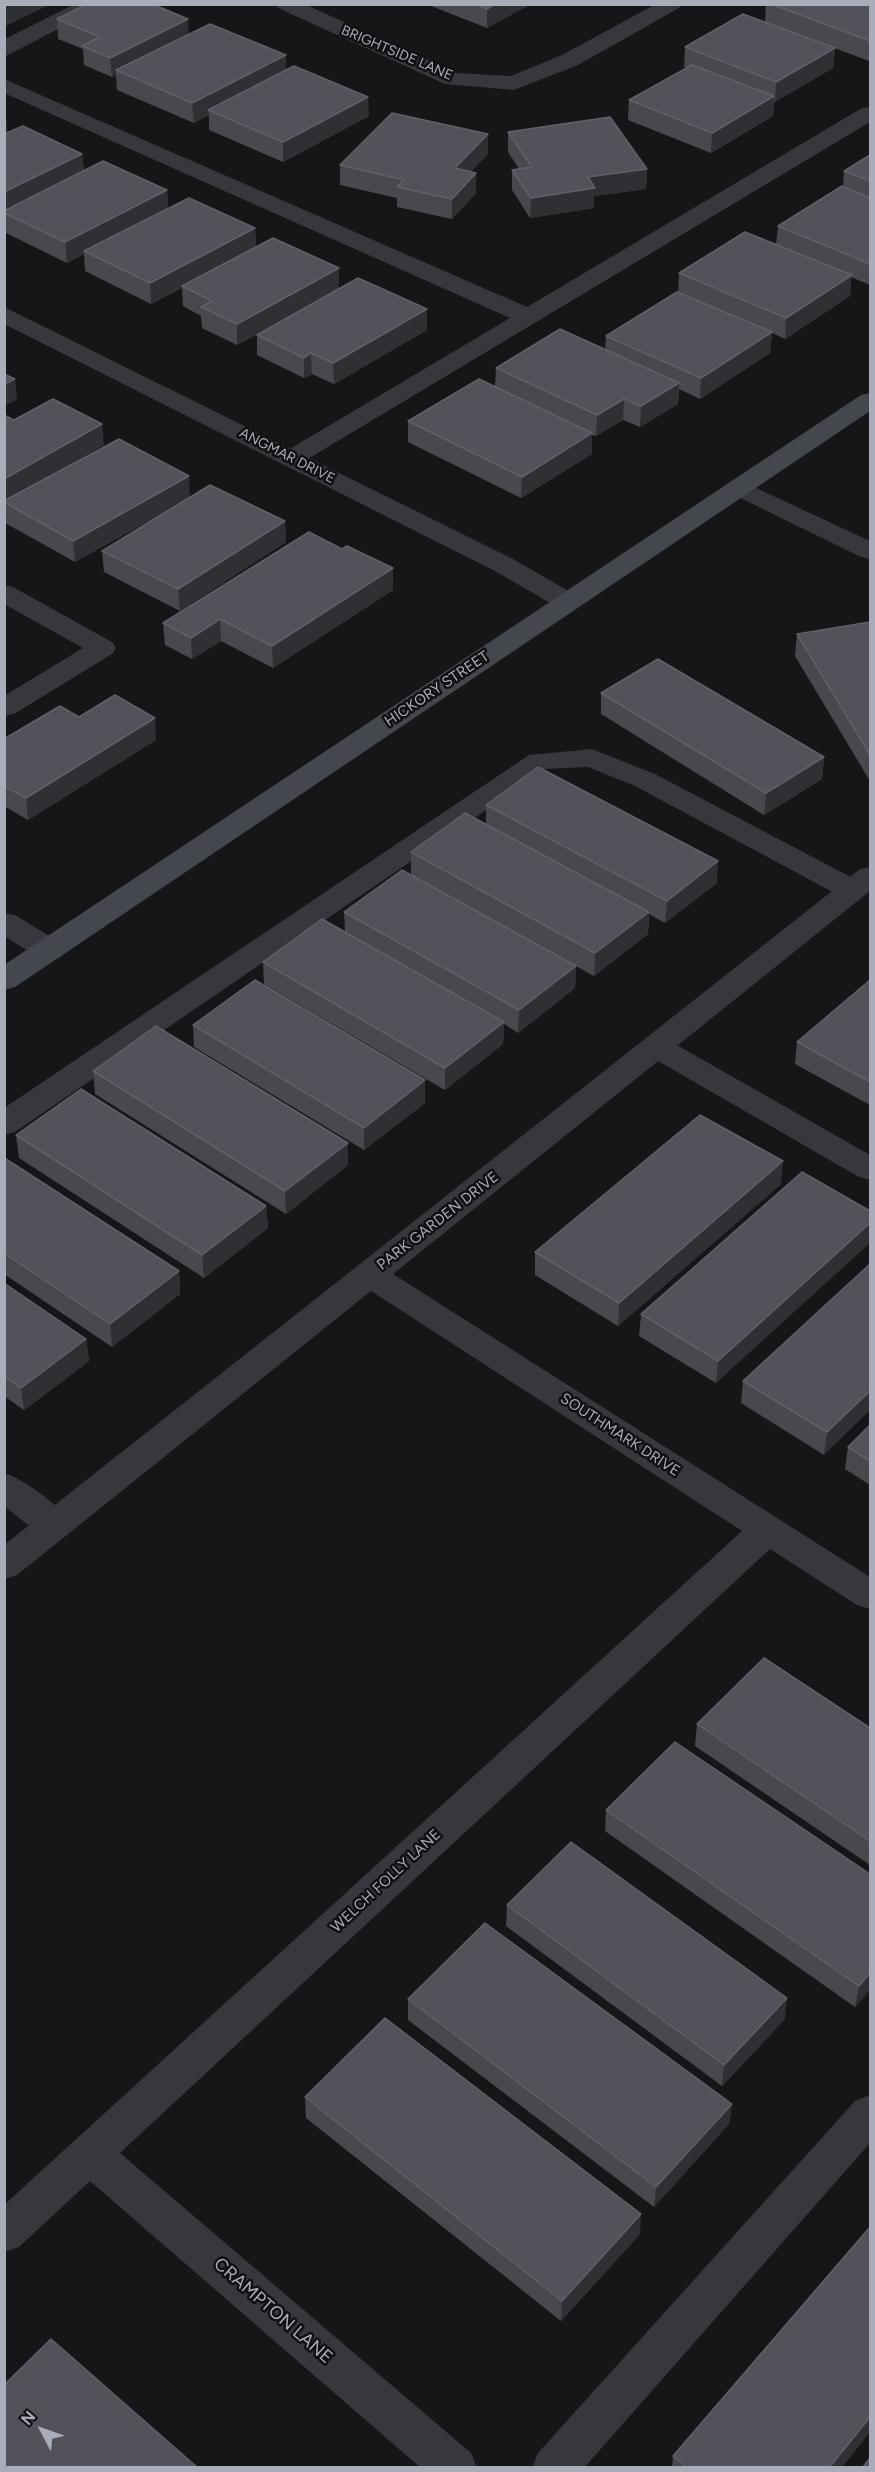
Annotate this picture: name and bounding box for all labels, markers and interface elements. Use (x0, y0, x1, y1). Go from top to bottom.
street label: BRIGHTSIDE LANE (339, 22, 455, 84)
street label: ANGMAR DRIVE (237, 425, 337, 487)
street label: HICKORY STREET (381, 647, 493, 731)
street label: PARK GARDEN DRIVE (374, 1168, 502, 1274)
street label: SOUTHMARK DRIVE (557, 1390, 683, 1480)
street label: WELCH FOLLY LANE (327, 1826, 445, 1936)
street label: CRAMPTON LANE (209, 2253, 337, 2369)
north arrow (12, 2400, 72, 2460)
text: N (17, 2407, 39, 2429)

